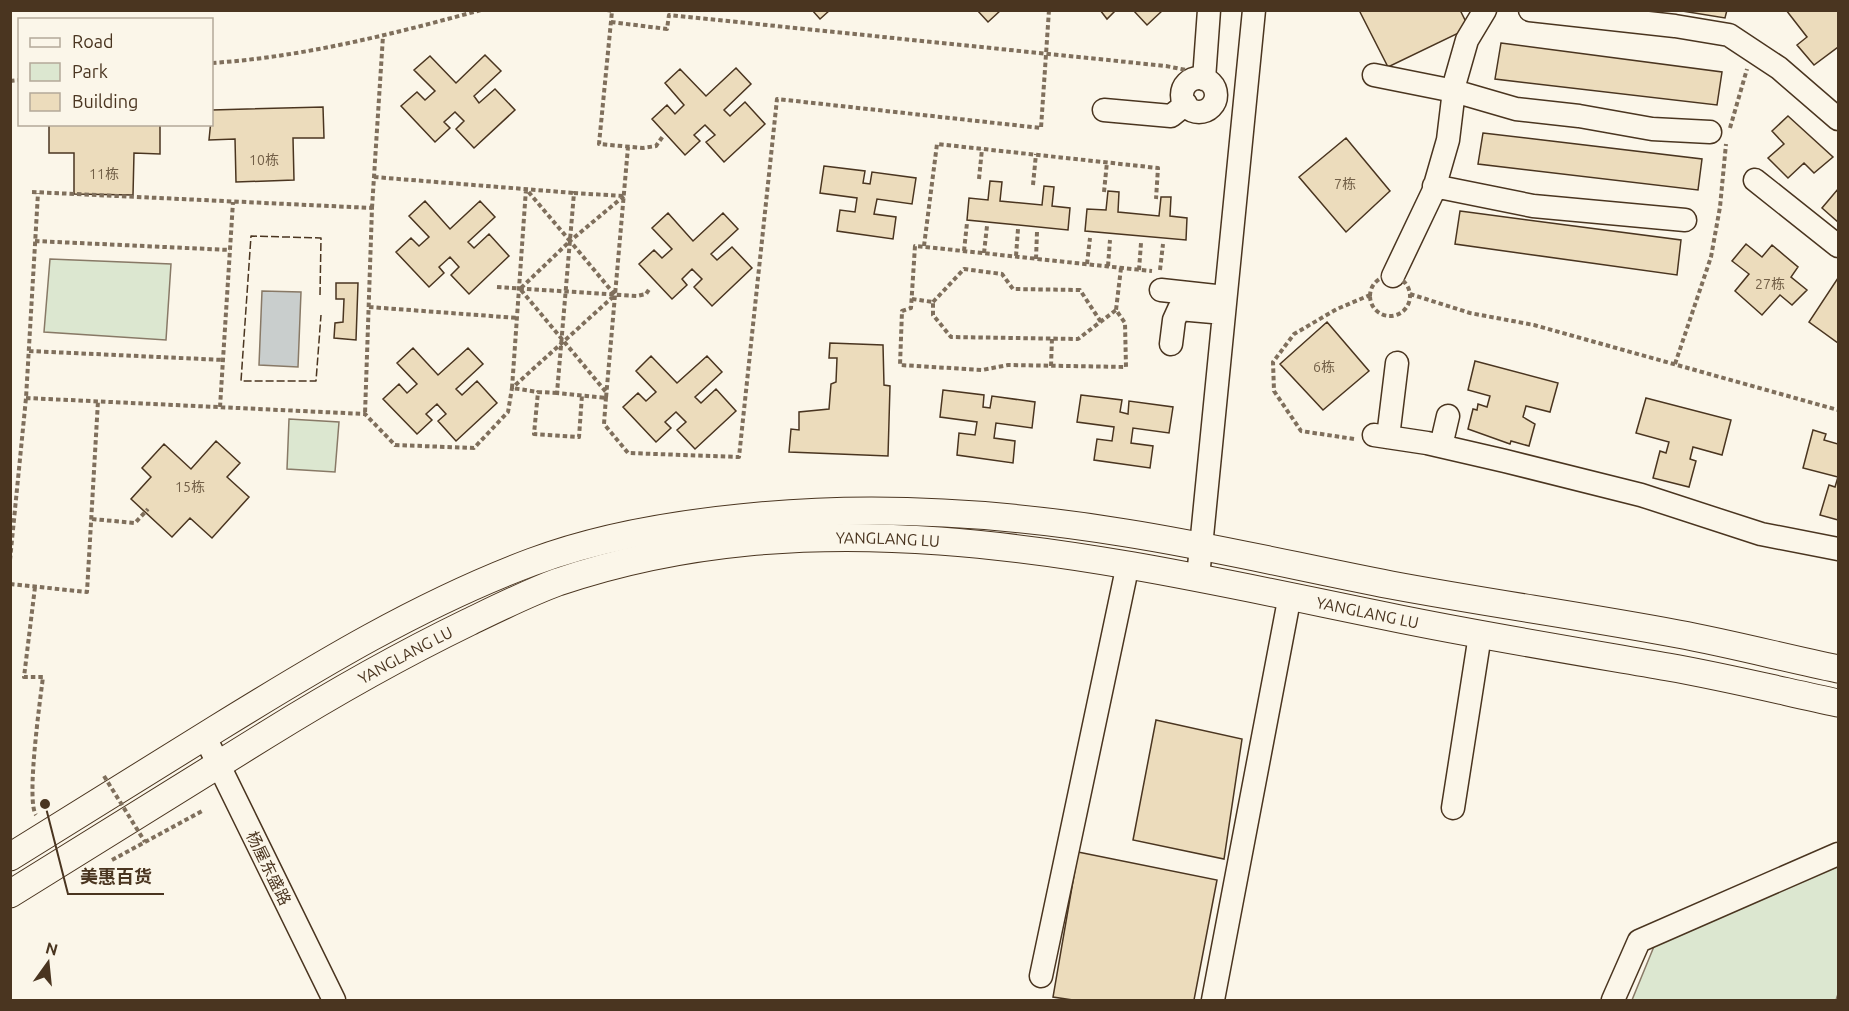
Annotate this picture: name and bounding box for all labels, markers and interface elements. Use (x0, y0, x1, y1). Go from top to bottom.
legend (18, 18, 213, 126)
text: Road (72, 31, 114, 51)
text: Park (72, 61, 108, 81)
text: Building (72, 91, 138, 111)
house number: 10栋 (249, 152, 279, 168)
house number: 11栋 (89, 166, 119, 182)
house number: 7栋 (1334, 176, 1356, 192)
house number: 27栋 (1755, 276, 1785, 292)
house number: 6栋 (1313, 359, 1335, 375)
house number: 15栋 (175, 479, 205, 495)
street label: YANGLANG LU (836, 528, 941, 550)
street label: YANGLANG LU (1315, 593, 1420, 632)
street label: YANGLANG LU (355, 623, 455, 687)
street label: 杨屋东盛路 (243, 828, 295, 908)
callout: 美惠百货 (68, 858, 164, 894)
text: 美惠百货 (80, 866, 152, 886)
north arrow (18, 933, 78, 993)
text: N (44, 938, 60, 959)

